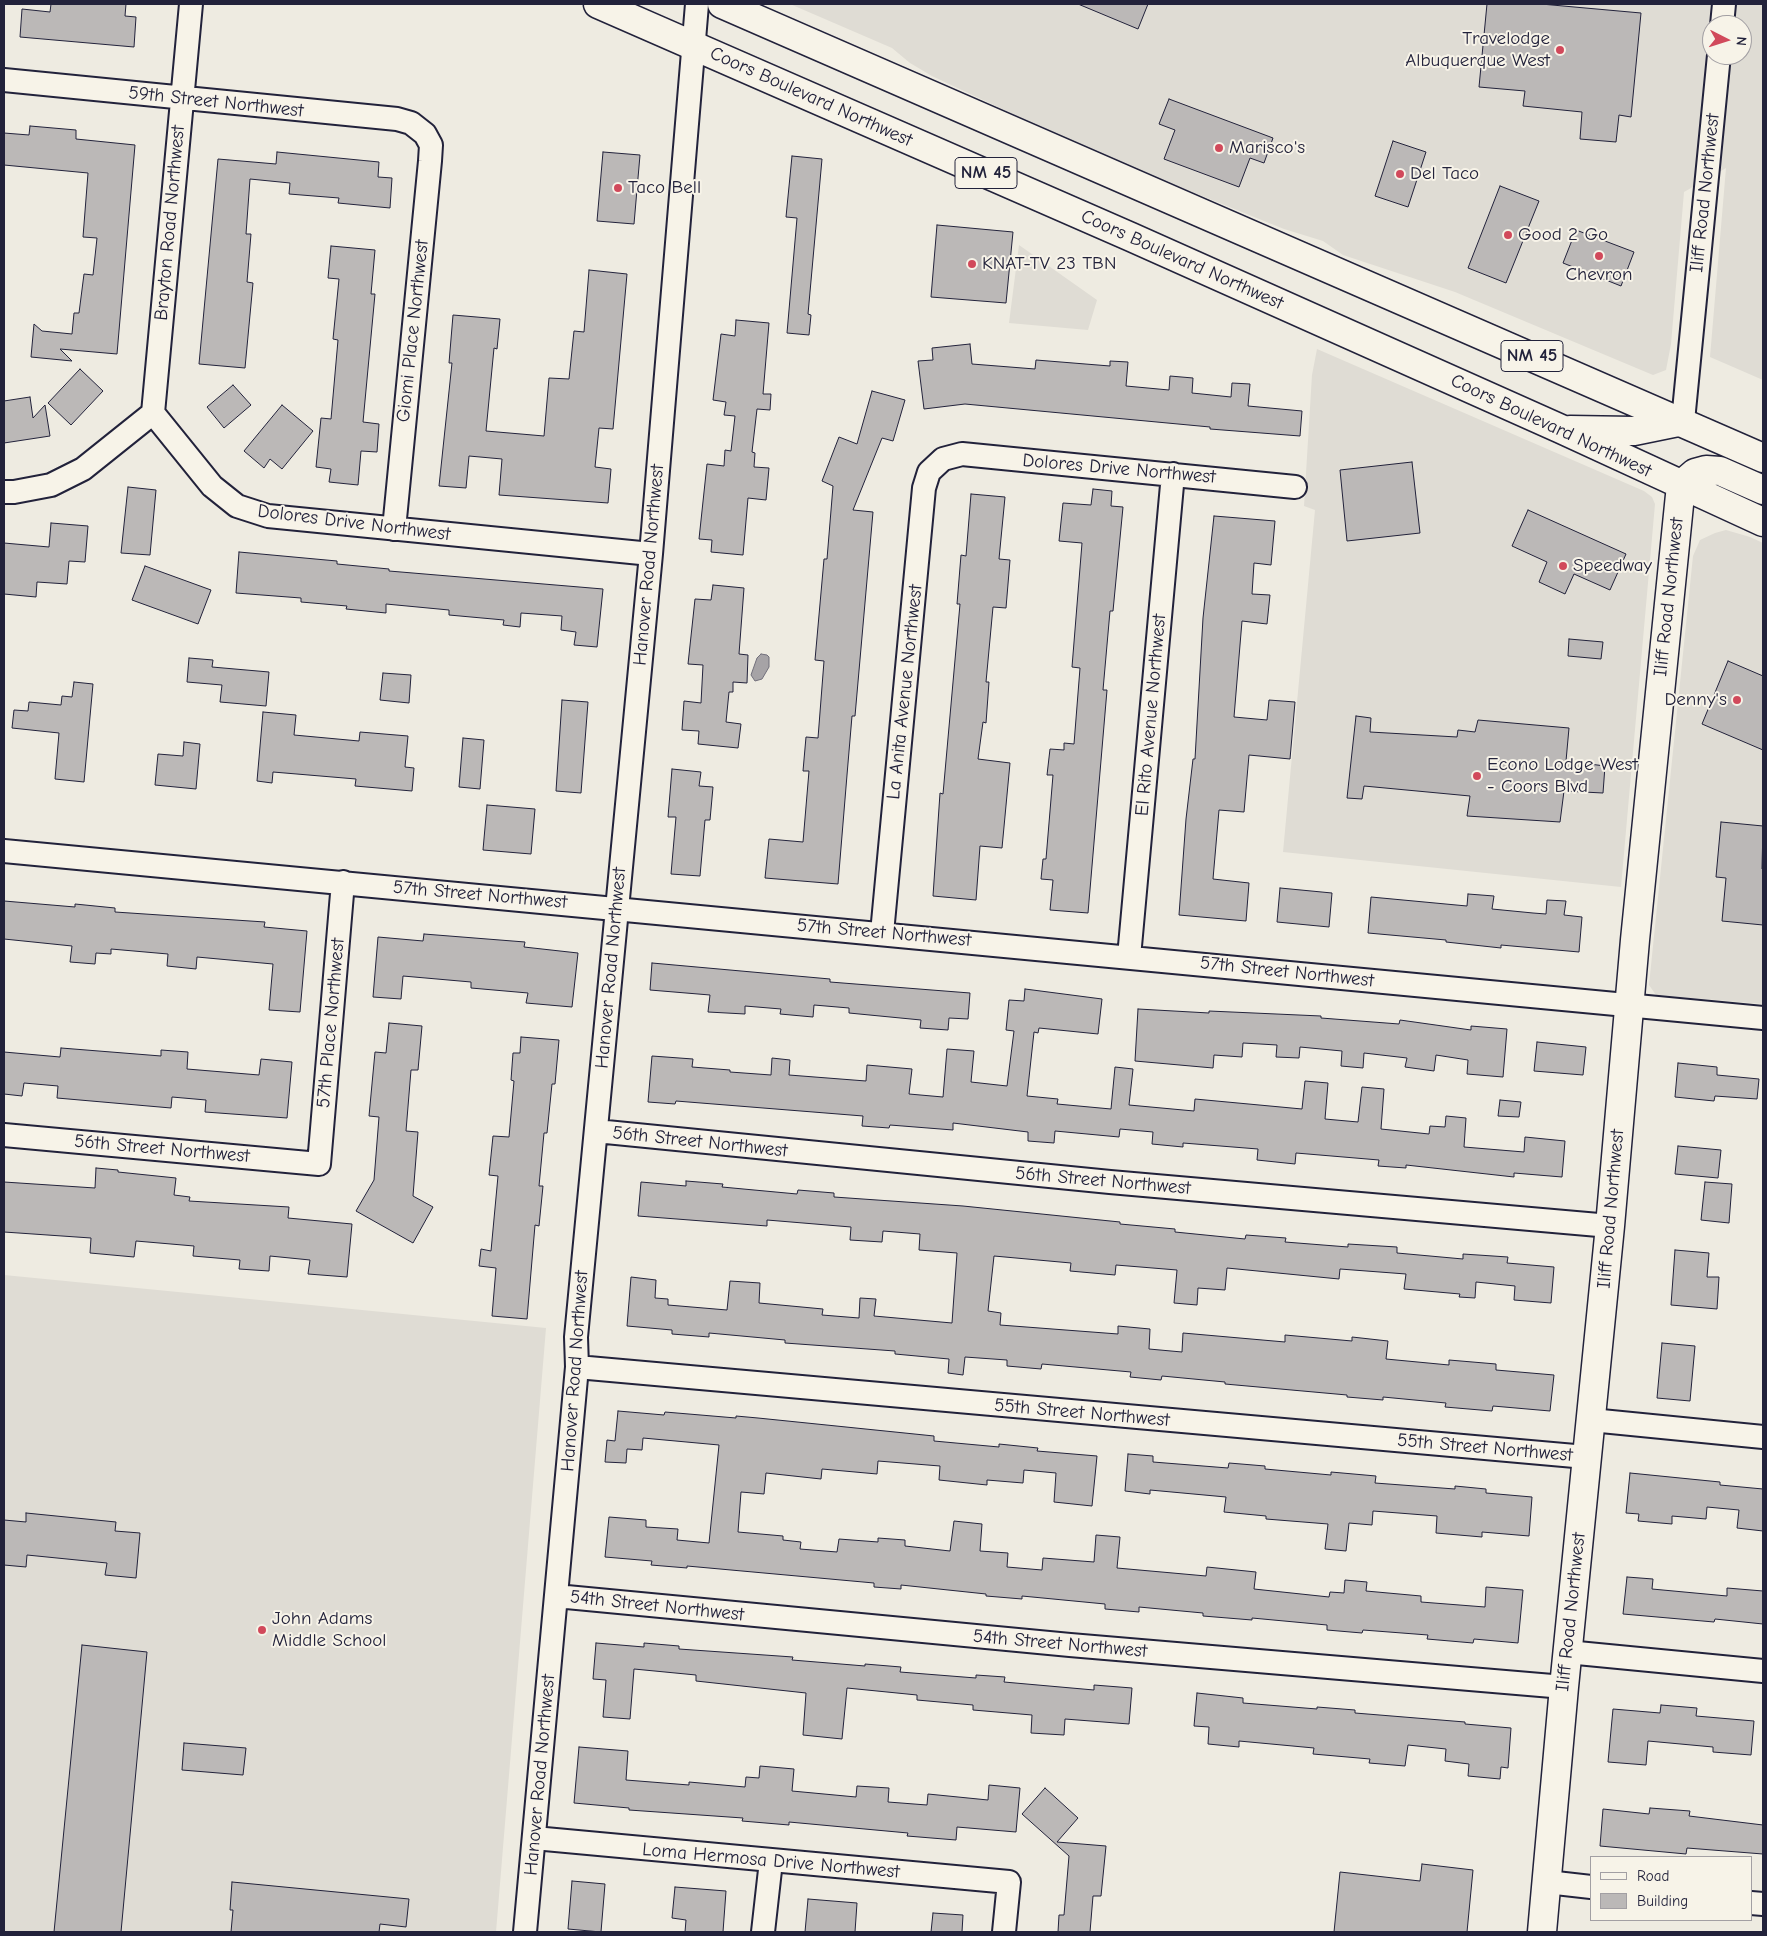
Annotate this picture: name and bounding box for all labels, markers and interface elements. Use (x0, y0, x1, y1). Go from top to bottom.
north arrow (1702, 15, 1752, 65)
place label: Travelodge Albuquerque West (1405, 28, 1550, 72)
text: N (1733, 36, 1750, 47)
street label: Coors Boulevard Northwest (706, 42, 916, 152)
marker: Travelodge Albuquerque West (1554, 44, 1566, 56)
street label: 59th Street Northwest (127, 81, 305, 123)
street label: Iliff Road Northwest (1685, 112, 1725, 274)
street label: Brayton Road Northwest (150, 124, 190, 322)
place label: Marisco's (1229, 137, 1305, 159)
marker: Marisco's (1213, 142, 1225, 154)
road number: NM 45 (955, 158, 1017, 188)
place label: Del Taco (1410, 163, 1479, 185)
marker: Del Taco (1394, 168, 1406, 180)
place label: Taco Bell (628, 177, 701, 199)
marker: Taco Bell (612, 182, 624, 194)
street label: Coors Boulevard Northwest (1077, 205, 1287, 315)
place label: Good 2 Go (1518, 224, 1608, 246)
marker: Good 2 Go (1502, 229, 1514, 241)
street label: Giomi Place Northwest (392, 239, 434, 423)
marker: Chevron (1593, 250, 1605, 262)
place label: KNAT-TV 23 TBN (982, 253, 1116, 275)
marker: KNAT-TV 23 TBN (966, 258, 978, 270)
place label: Chevron (1565, 264, 1633, 286)
road number: NM 45 (1501, 341, 1563, 372)
street label: Coors Boulevard Northwest (1447, 369, 1655, 483)
street label: Dolores Drive Northwest (1021, 449, 1217, 489)
street label: Hanover Road Northwest (629, 463, 669, 667)
street label: Dolores Drive Northwest (256, 500, 452, 546)
street label: Iliff Road Northwest (1649, 516, 1689, 678)
place label: Speedway (1573, 555, 1652, 577)
marker: Speedway (1557, 560, 1569, 572)
street label: La Anita Avenue Northwest (882, 583, 928, 801)
street label: El Rito Avenue Northwest (1131, 613, 1171, 817)
place label: Denny's (1664, 689, 1727, 711)
marker: Denny's (1731, 694, 1743, 706)
place label: Econo Lodge West - Coors Blvd (1487, 754, 1638, 798)
marker: Econo Lodge West - Coors Blvd (1471, 770, 1483, 782)
street label: Hanover Road Northwest (591, 866, 631, 1070)
street label: 57th Street Northwest (392, 876, 568, 914)
street label: 57th Street Northwest (796, 914, 972, 952)
street label: 57th Place Northwest (312, 937, 350, 1109)
street label: 57th Street Northwest (1199, 952, 1375, 992)
street label: 56th Street Northwest (611, 1121, 789, 1163)
street label: Iliff Road Northwest (1593, 1128, 1629, 1290)
street label: 56th Street Northwest (73, 1130, 251, 1168)
street label: 56th Street Northwest (1014, 1162, 1192, 1200)
street label: Hanover Road Northwest (557, 1270, 593, 1472)
street label: 55th Street Northwest (993, 1394, 1171, 1432)
street label: 55th Street Northwest (1396, 1429, 1574, 1467)
street label: Iliff Road Northwest (1551, 1531, 1591, 1693)
street label: 54th Street Northwest (569, 1586, 745, 1626)
place label: John Adams Middle School (272, 1608, 386, 1652)
marker: John Adams Middle School (256, 1624, 268, 1636)
street label: 54th Street Northwest (972, 1625, 1148, 1663)
street label: Hanover Road Northwest (520, 1673, 560, 1877)
street label: Loma Hermosa Drive Northwest (641, 1838, 901, 1884)
legend (1590, 1856, 1752, 1921)
text: Road (1637, 1867, 1669, 1885)
text: Building (1637, 1892, 1688, 1910)

